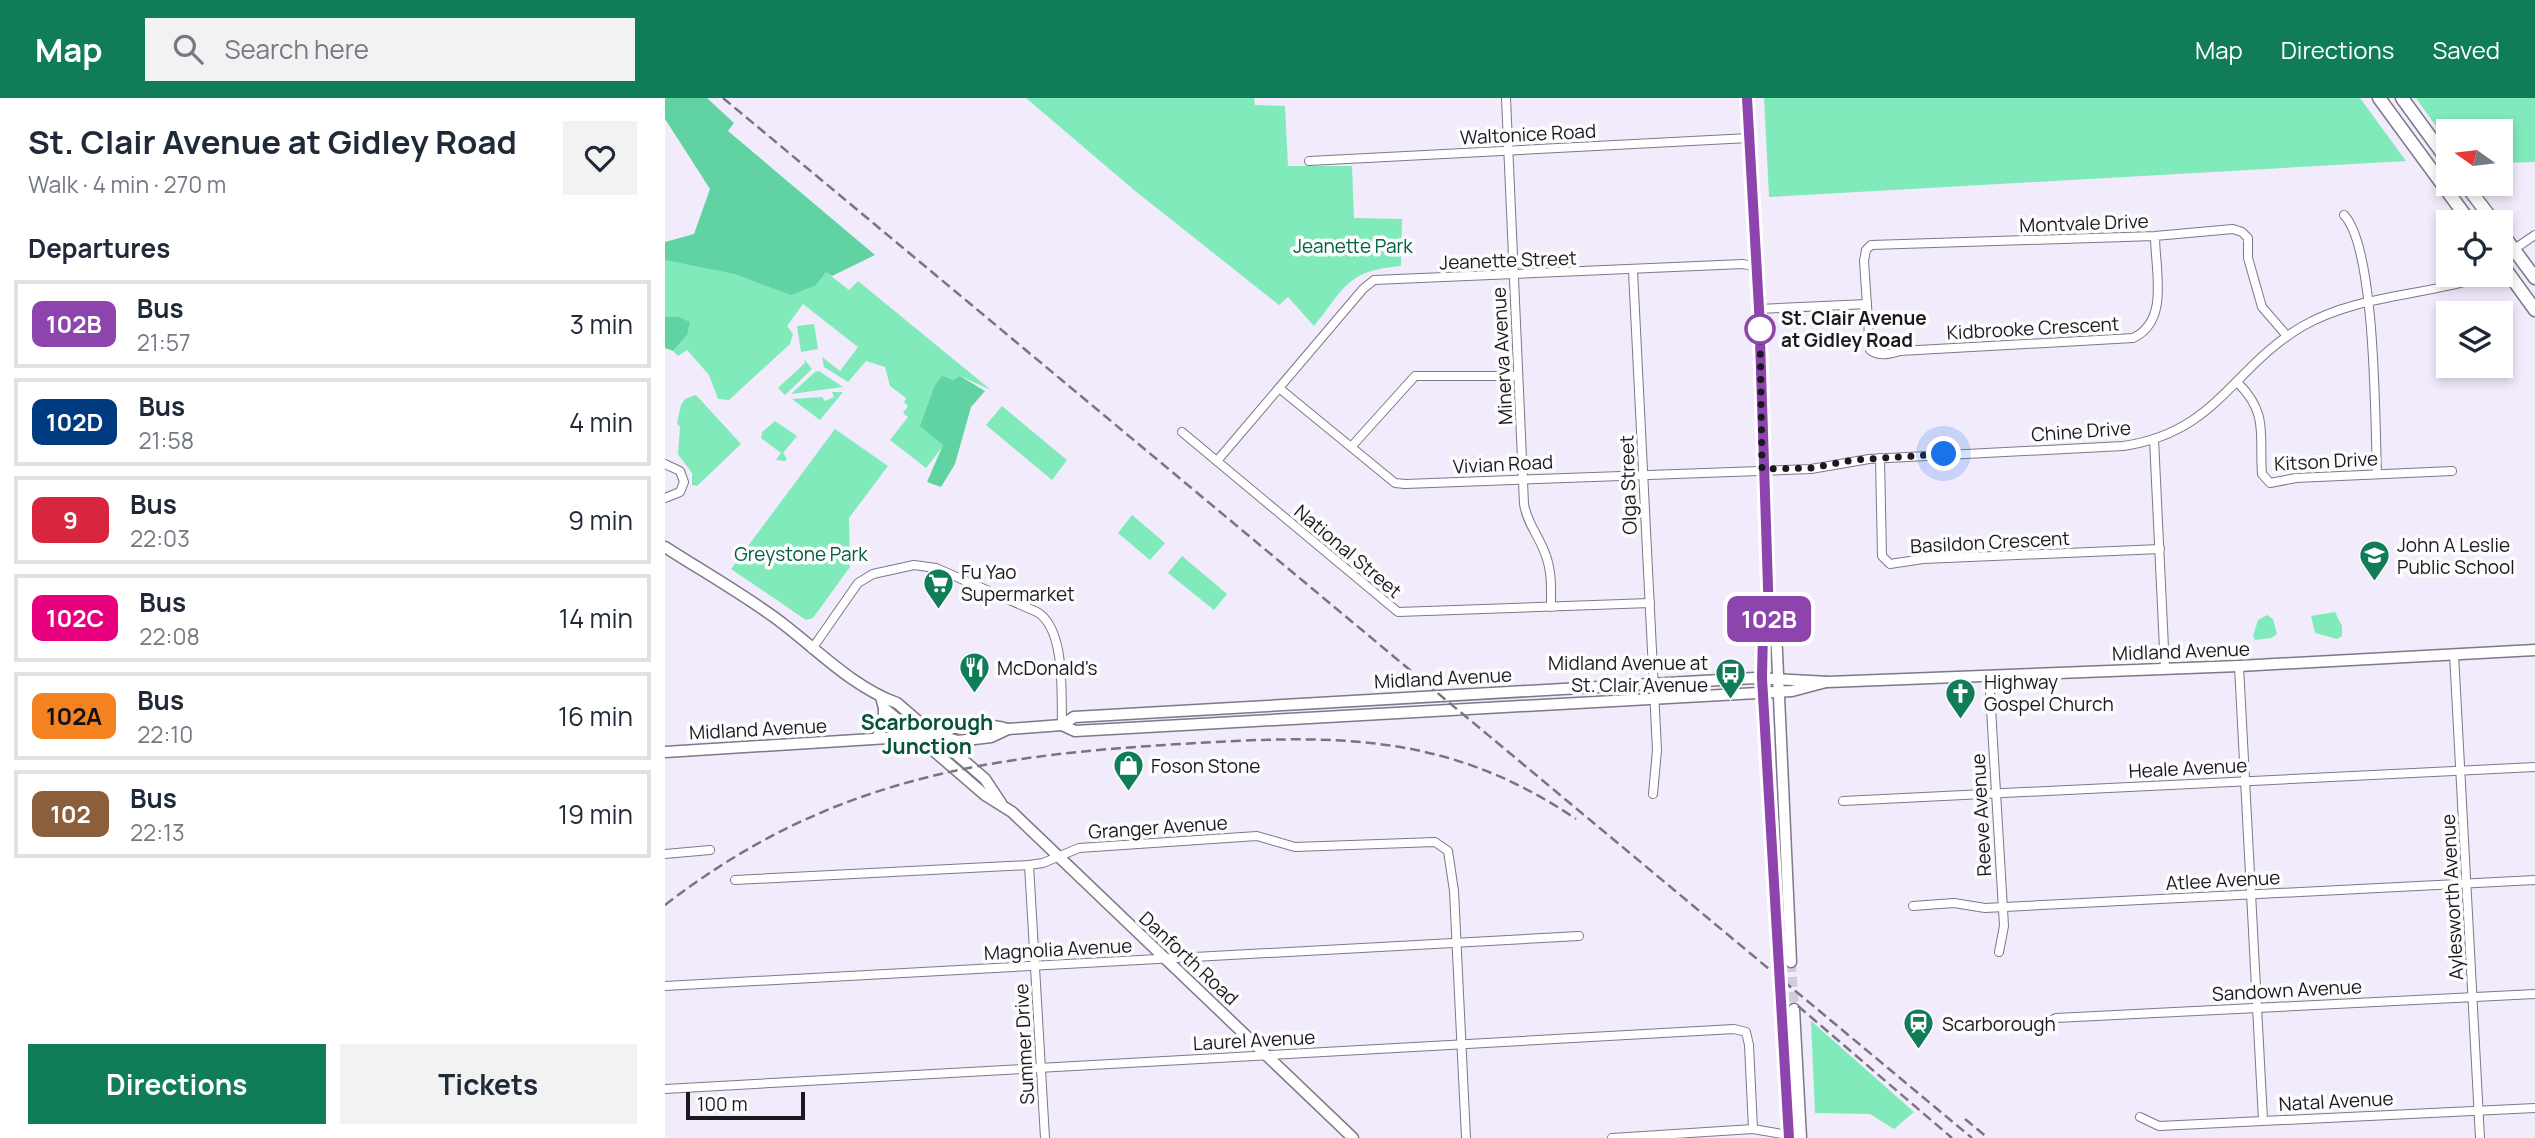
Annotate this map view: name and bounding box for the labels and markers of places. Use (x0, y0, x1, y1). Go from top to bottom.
place label: St. Clair Avenue at Gidley Road (1781, 305, 1927, 353)
marker: St. Clair Avenue at Gidley Road (1745, 314, 1775, 344)
place label: John A Leslie Public School (2397, 532, 2515, 580)
school or university icon: John A Leslie Public School (2357, 539, 2391, 583)
place label: Fu Yao Supermarket (961, 559, 1075, 607)
supermarket icon: Fu Yao Supermarket (921, 566, 955, 610)
place label: Midland Avenue at St. Clair Avenue (1548, 650, 1708, 698)
restaurant icon: McDonald's (957, 651, 991, 695)
place label: McDonald's (997, 655, 1098, 681)
bus stop icon: Midland Avenue at St. Clair Avenue (1714, 657, 1748, 701)
place label: Highway Gospel Church (1984, 669, 2114, 717)
church icon: Highway Gospel Church (1944, 676, 1978, 720)
shop icon: Foson Stone (1111, 749, 1145, 793)
place label: Foson Stone (1151, 753, 1260, 779)
station icon: Scarborough (1902, 1007, 1936, 1051)
place label: Scarborough (1942, 1011, 2056, 1037)

